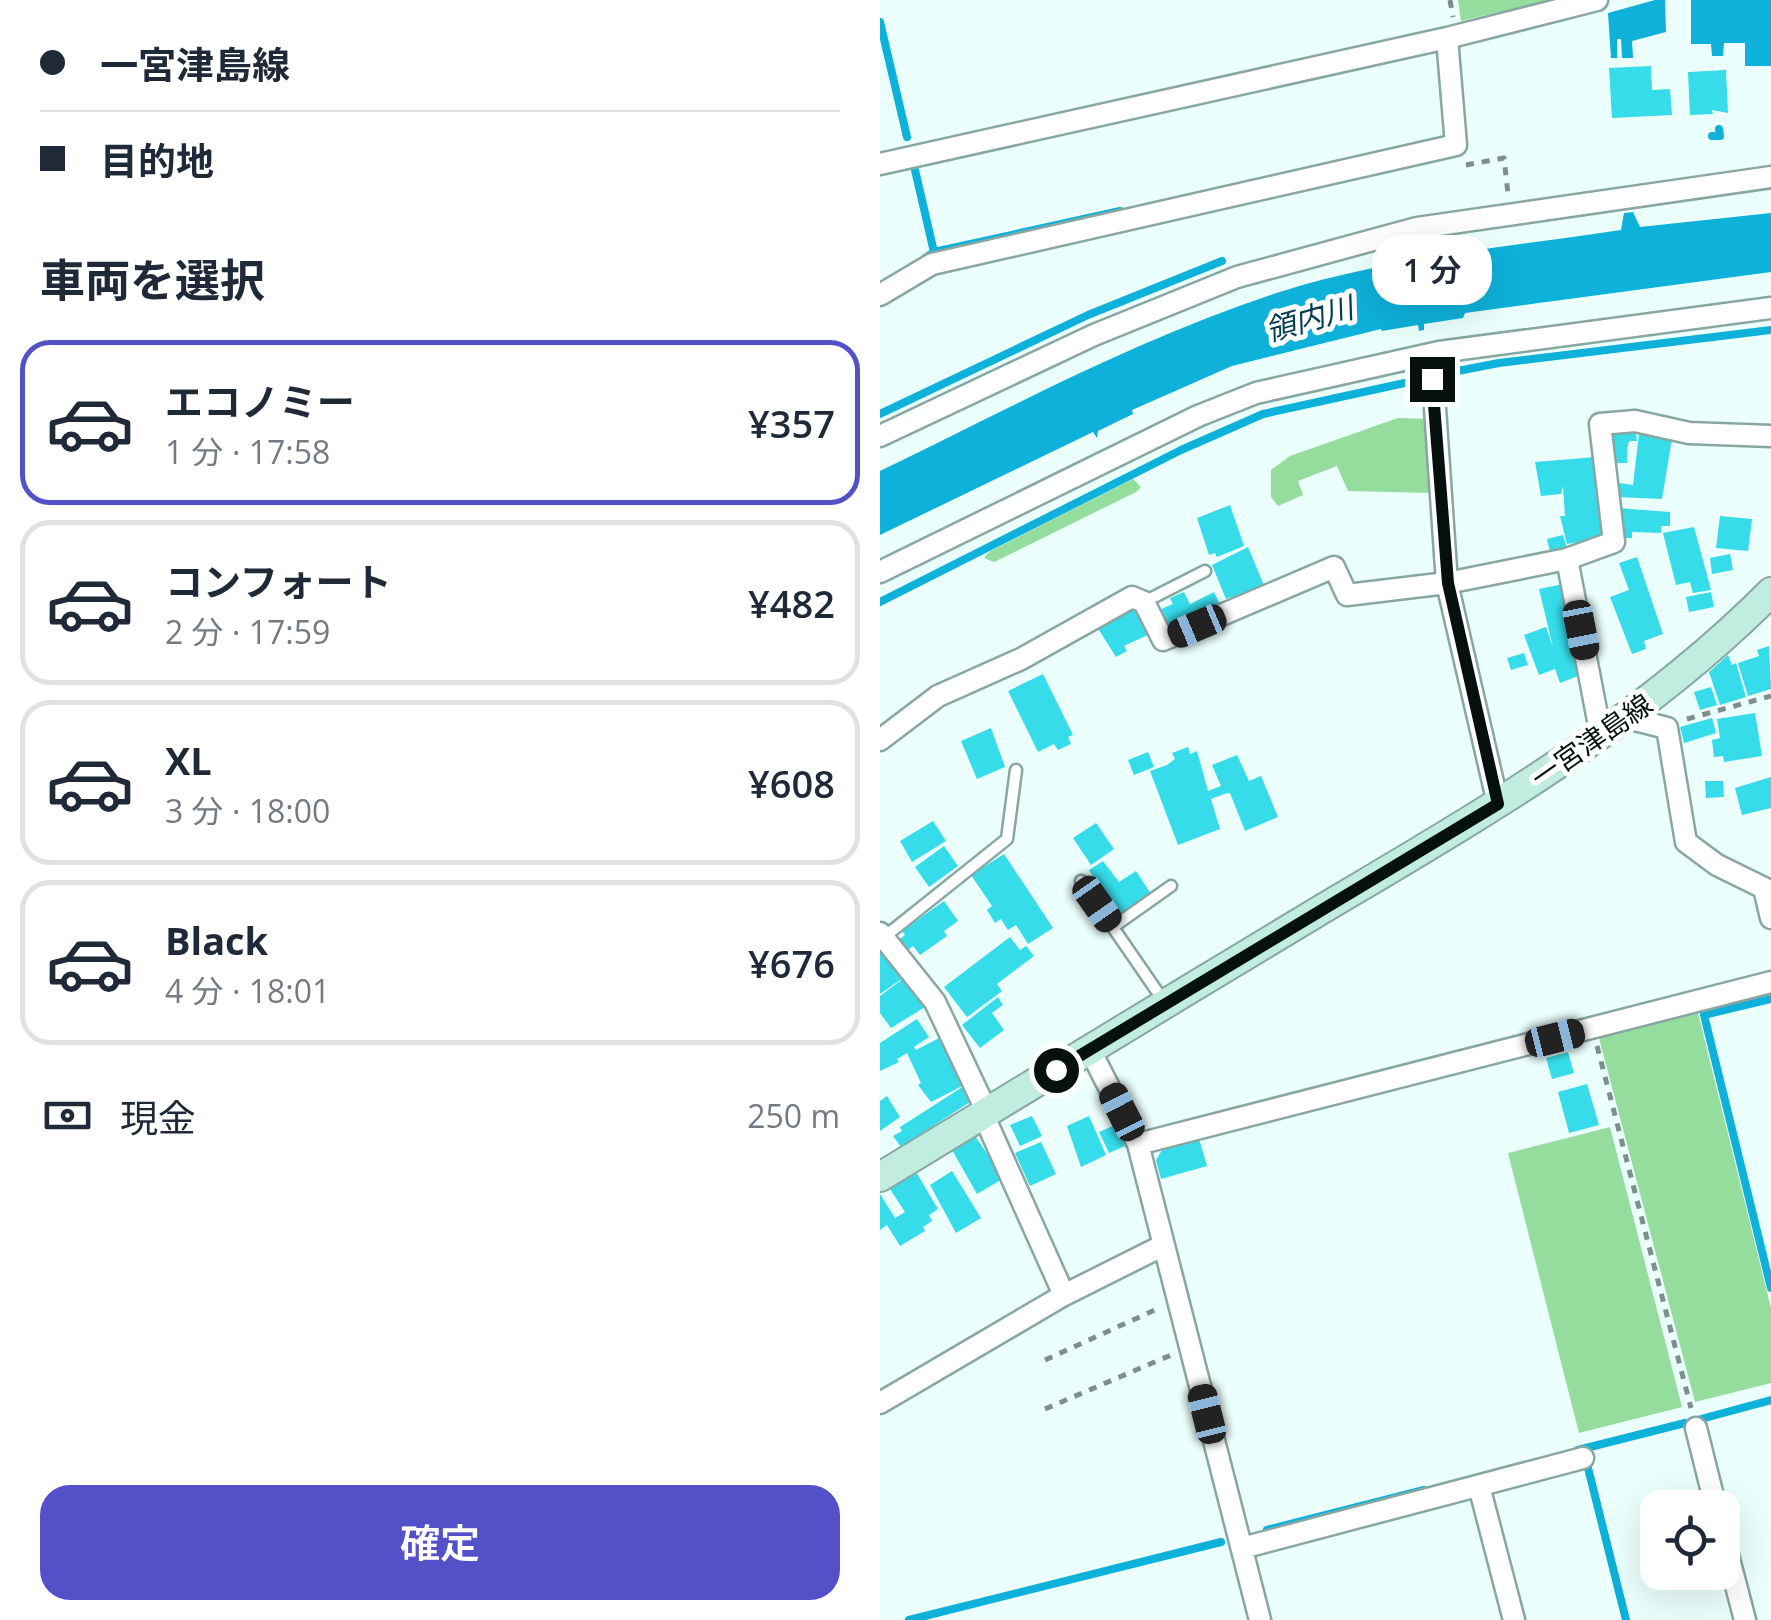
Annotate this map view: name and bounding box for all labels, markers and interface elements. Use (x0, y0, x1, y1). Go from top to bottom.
text: 一宮津島線 (100, 38, 290, 90)
text: 目的地 (100, 134, 214, 186)
callout: 1 分 (1372, 234, 1492, 304)
text: 1 分 (1403, 248, 1461, 291)
text: 車両を選択 (40, 249, 265, 310)
water label: 領内川 (1260, 285, 1361, 350)
route end (1410, 357, 1455, 402)
text: エコノミー (165, 375, 355, 427)
icon: car (45, 378, 135, 468)
text: ¥357 (748, 397, 835, 449)
text: 1 分 · 17:58 (165, 430, 330, 473)
text: コンフォート (165, 555, 392, 607)
icon: car (45, 558, 135, 648)
text: ¥482 (748, 577, 835, 629)
car (1561, 598, 1601, 662)
car (1164, 600, 1230, 652)
text: 2 分 · 17:59 (165, 610, 330, 653)
street label: 一宮津島線 (1523, 684, 1659, 796)
text: XL (165, 734, 212, 786)
icon: car (45, 738, 135, 828)
text: ¥608 (748, 757, 835, 809)
text: 3 分 · 18:00 (165, 789, 330, 832)
car (1068, 871, 1126, 937)
text: Black (165, 914, 268, 966)
icon: car (45, 918, 135, 1008)
text: ¥676 (748, 937, 835, 989)
text: 4 分 · 18:01 (165, 969, 330, 1012)
car (1522, 1016, 1588, 1060)
route start (1034, 1048, 1079, 1093)
car (1095, 1078, 1149, 1146)
icon: cash (40, 1088, 95, 1143)
text: 現金 (120, 1091, 196, 1143)
text: 250 m (747, 1094, 840, 1137)
car (1185, 1381, 1229, 1447)
button: 確定 (40, 1485, 840, 1600)
map controls (1640, 1490, 1740, 1590)
button: locate (1640, 1490, 1740, 1590)

